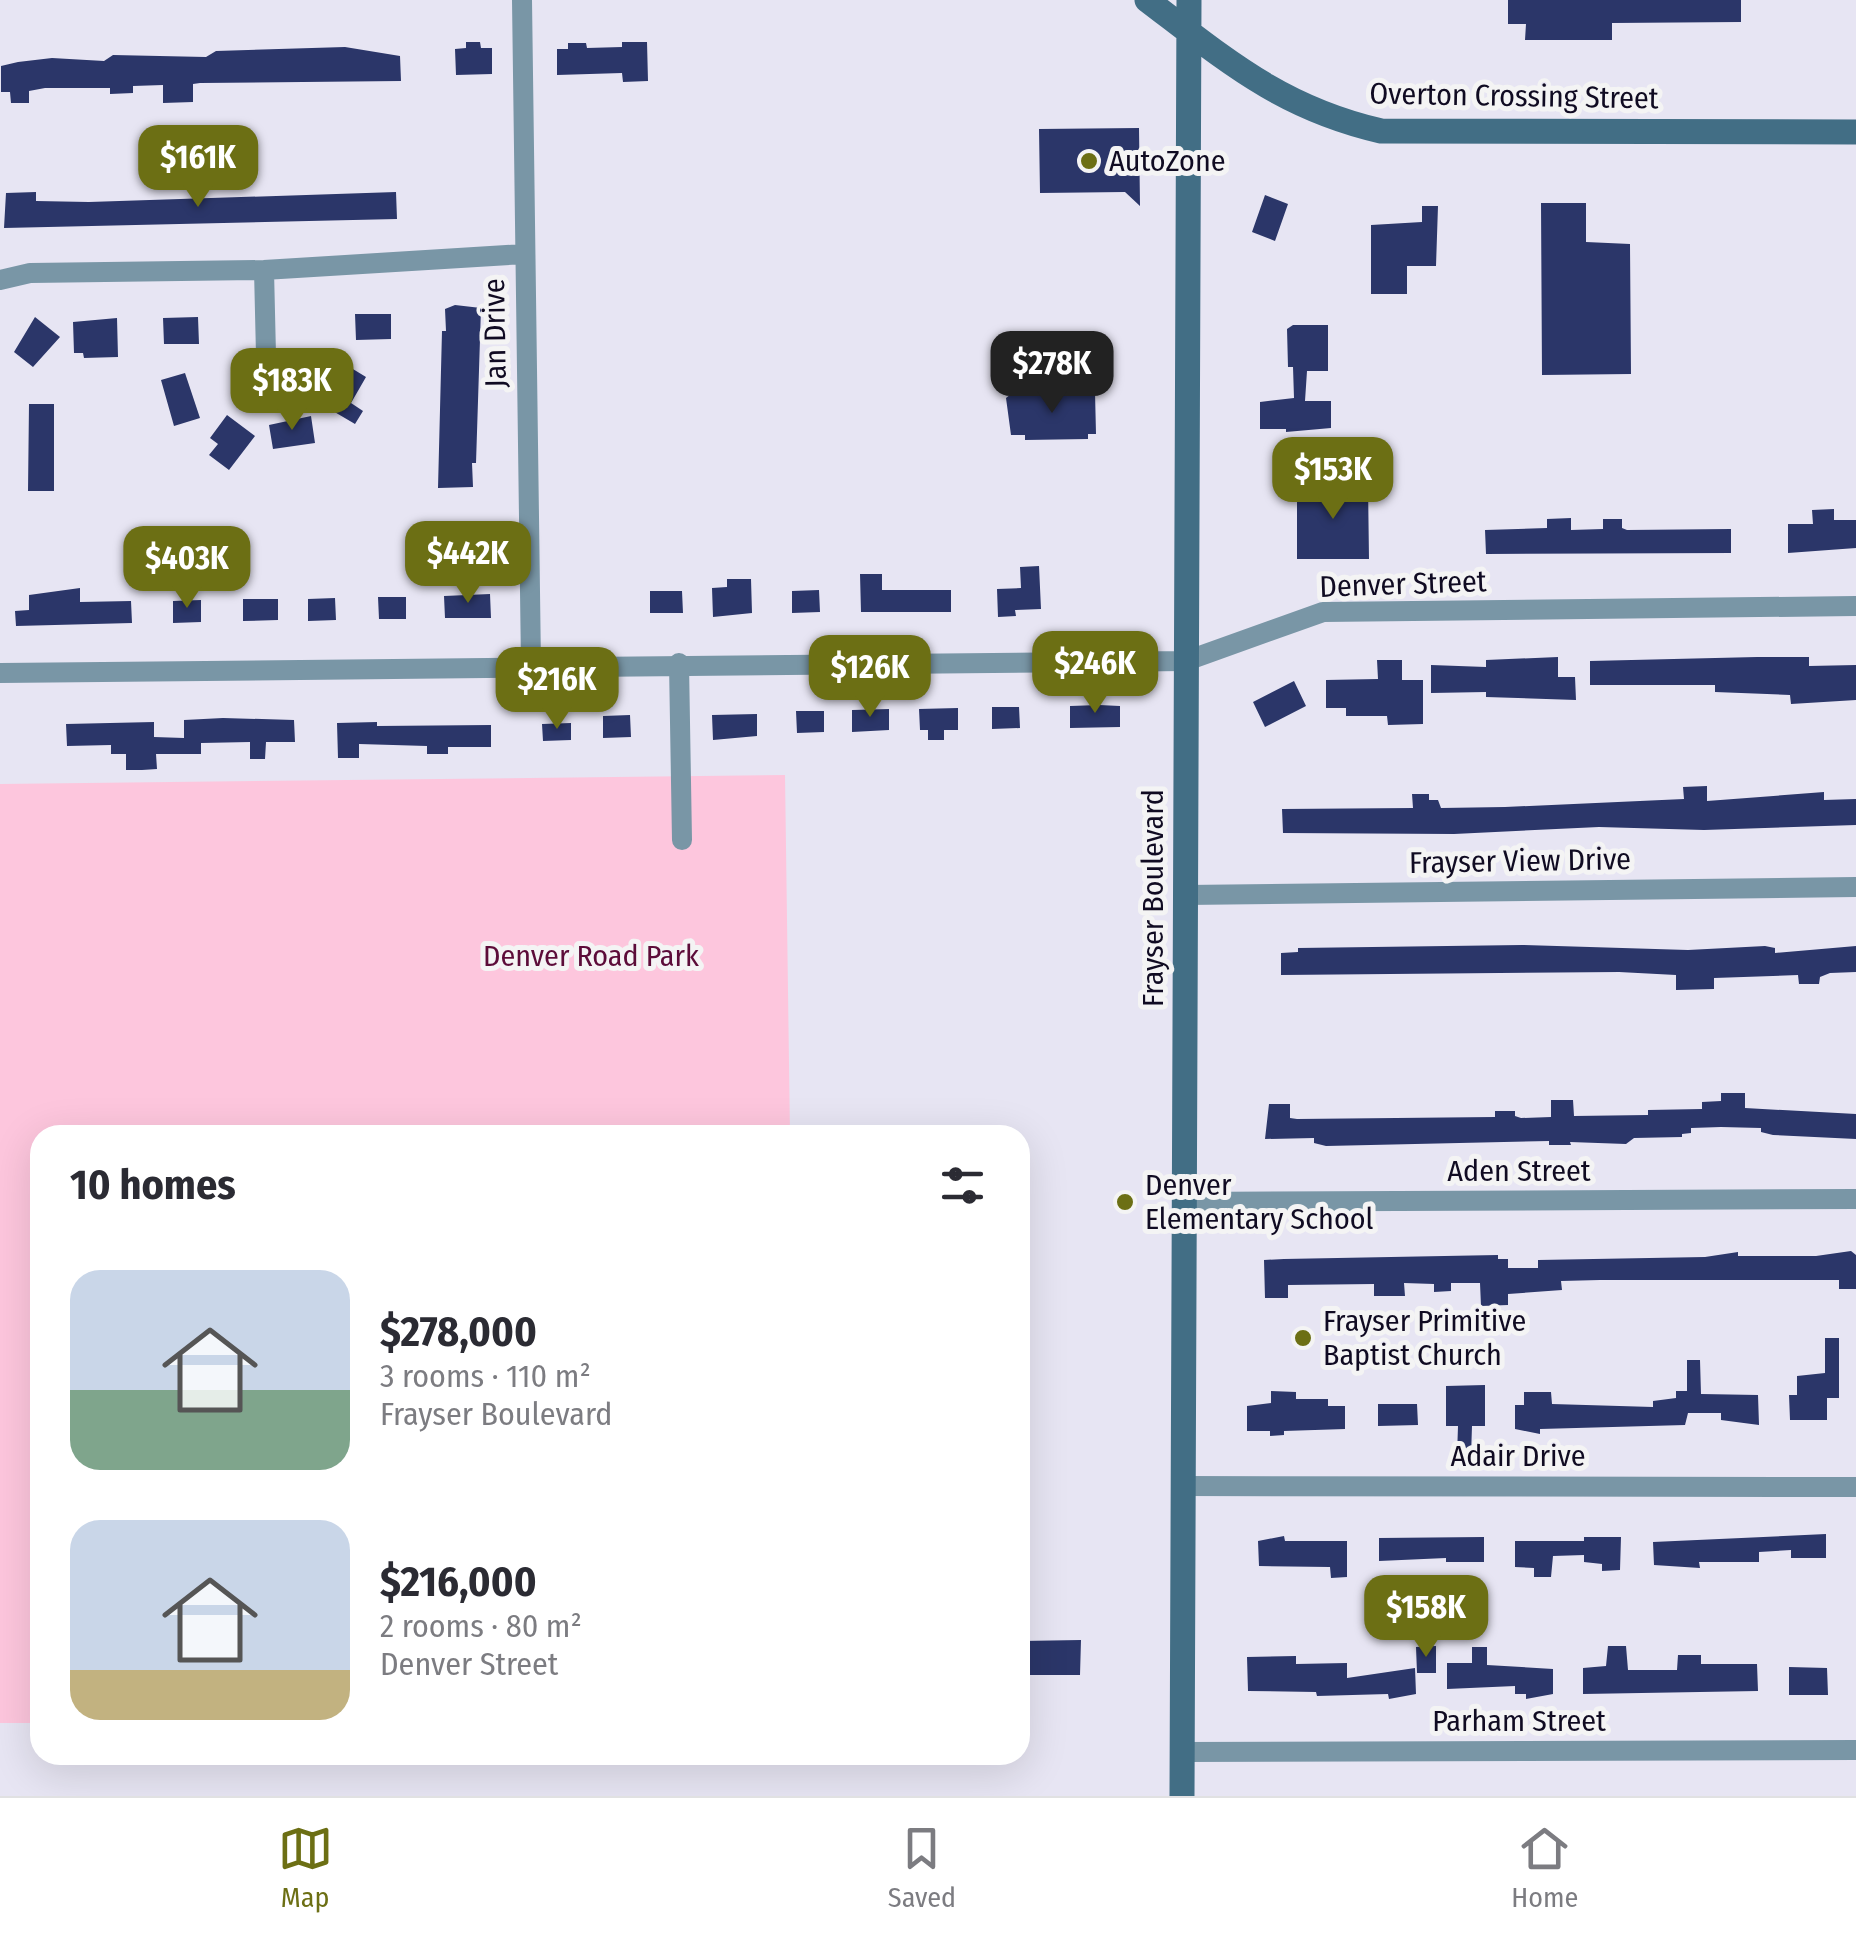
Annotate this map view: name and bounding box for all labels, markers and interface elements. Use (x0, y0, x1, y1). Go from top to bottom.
street label: Overton Crossing Street (1369, 75, 1659, 117)
pin: $161K (128, 125, 268, 210)
text: $161K (160, 138, 236, 176)
place label: AutoZone (1109, 143, 1226, 179)
marker: AutoZone (1078, 150, 1100, 172)
street label: Jan Drive (476, 278, 514, 388)
pin: $278K (982, 331, 1122, 416)
text: $278K (1013, 344, 1091, 382)
pin: $183K (222, 348, 362, 433)
text: $183K (253, 361, 331, 399)
pin: $153K (1263, 437, 1403, 522)
text: $153K (1294, 450, 1372, 488)
pin: $442K (398, 521, 538, 606)
pin: $403K (117, 526, 257, 611)
text: $442K (427, 534, 509, 572)
text: $403K (145, 539, 229, 577)
street label: Denver Street (1319, 563, 1487, 605)
pin: $246K (1025, 631, 1165, 716)
pin: $126K (800, 635, 940, 720)
text: $246K (1054, 644, 1136, 682)
pin: $216K (487, 647, 627, 732)
text: $126K (831, 648, 909, 686)
text: $216K (518, 660, 596, 698)
street label: Frayser Boulevard (1135, 789, 1171, 1007)
street label: Frayser View Drive (1409, 841, 1631, 881)
park label: Denver Road Park (483, 938, 699, 974)
street label: Aden Street (1447, 1153, 1591, 1189)
icon: filters (935, 1158, 990, 1213)
text: 10 homes (70, 1160, 236, 1210)
place label: Denver Elementary School (1145, 1167, 1373, 1237)
marker: Denver Elementary School (1114, 1191, 1136, 1213)
place label: Frayser Primitive Baptist Church (1323, 1303, 1526, 1373)
text: $278,000 (380, 1307, 537, 1357)
icon: home (150, 1310, 270, 1430)
marker: Frayser Primitive Baptist Church (1292, 1327, 1314, 1349)
text: 3 rooms · 110 m² (380, 1357, 591, 1395)
text: Frayser Boulevard (380, 1395, 612, 1433)
street label: Adair Drive (1450, 1438, 1586, 1474)
text: $216,000 (380, 1557, 537, 1607)
icon: home (150, 1560, 270, 1680)
pin: $158K (1356, 1575, 1496, 1660)
text: $158K (1386, 1588, 1466, 1626)
text: 2 rooms · 80 m² (380, 1607, 582, 1645)
text: Denver Street (380, 1645, 558, 1683)
street label: Parham Street (1432, 1703, 1606, 1739)
tab: Map (278, 1821, 333, 1914)
tab: Saved (888, 1821, 956, 1914)
tab: Home (1511, 1821, 1578, 1914)

